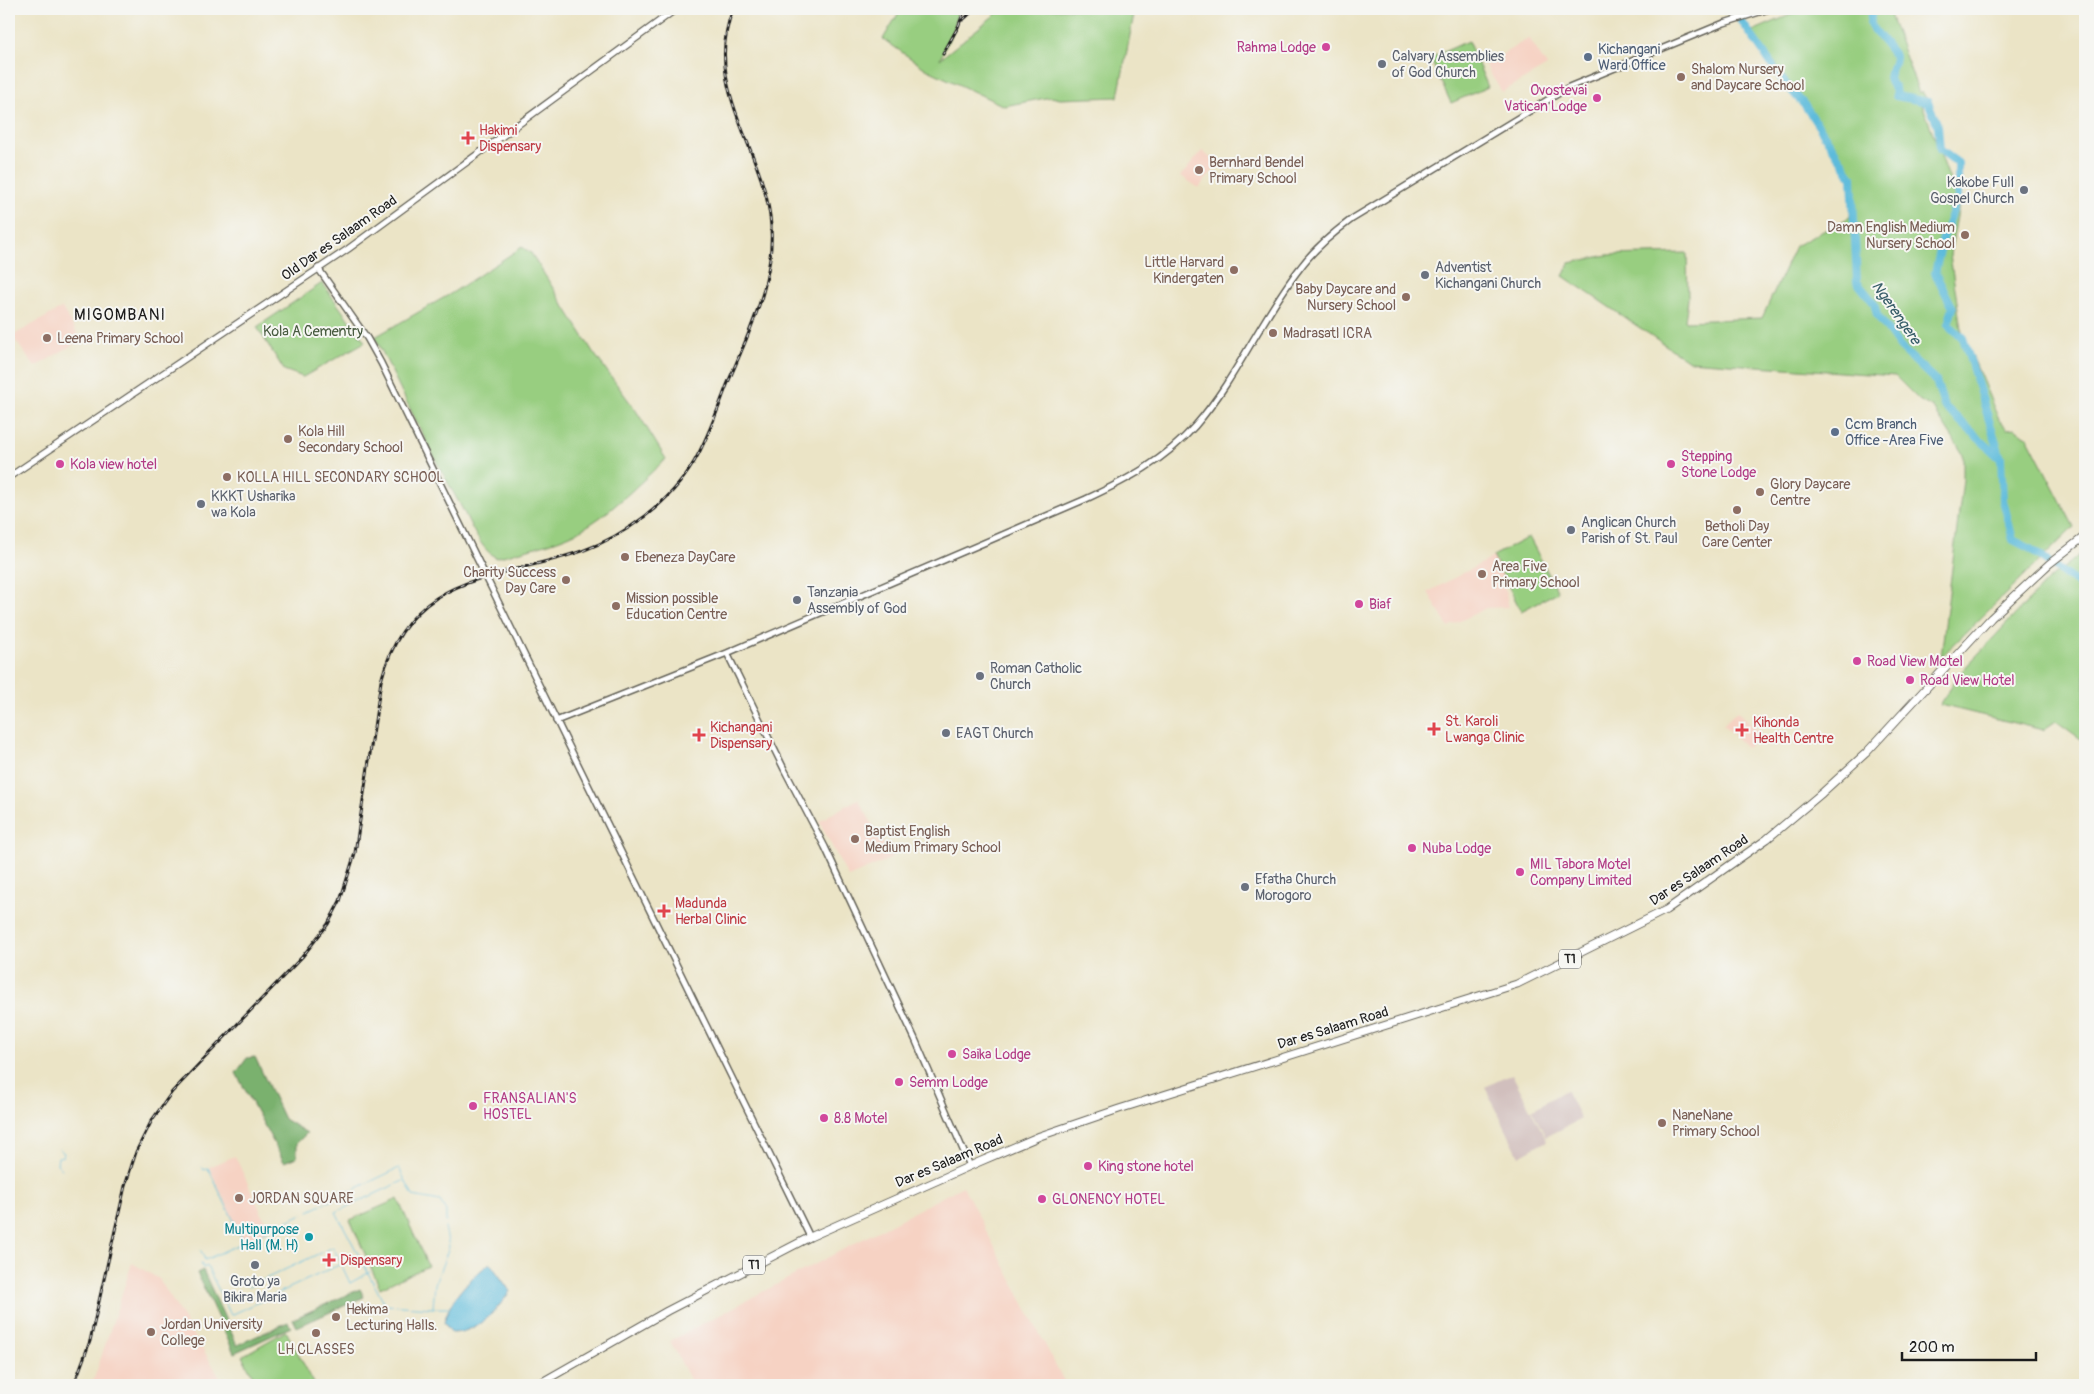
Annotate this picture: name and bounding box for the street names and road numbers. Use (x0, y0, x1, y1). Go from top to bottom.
street label: Old Dar es Salaam Road (278, 192, 400, 284)
street label: Dar es Salaam Road (1647, 831, 1752, 909)
road number: T1 (1559, 950, 1581, 969)
street label: Dar es Salaam Road (1276, 1003, 1391, 1053)
street label: Dar es Salaam Road (893, 1131, 1005, 1191)
road number: T1 (743, 1256, 765, 1274)

